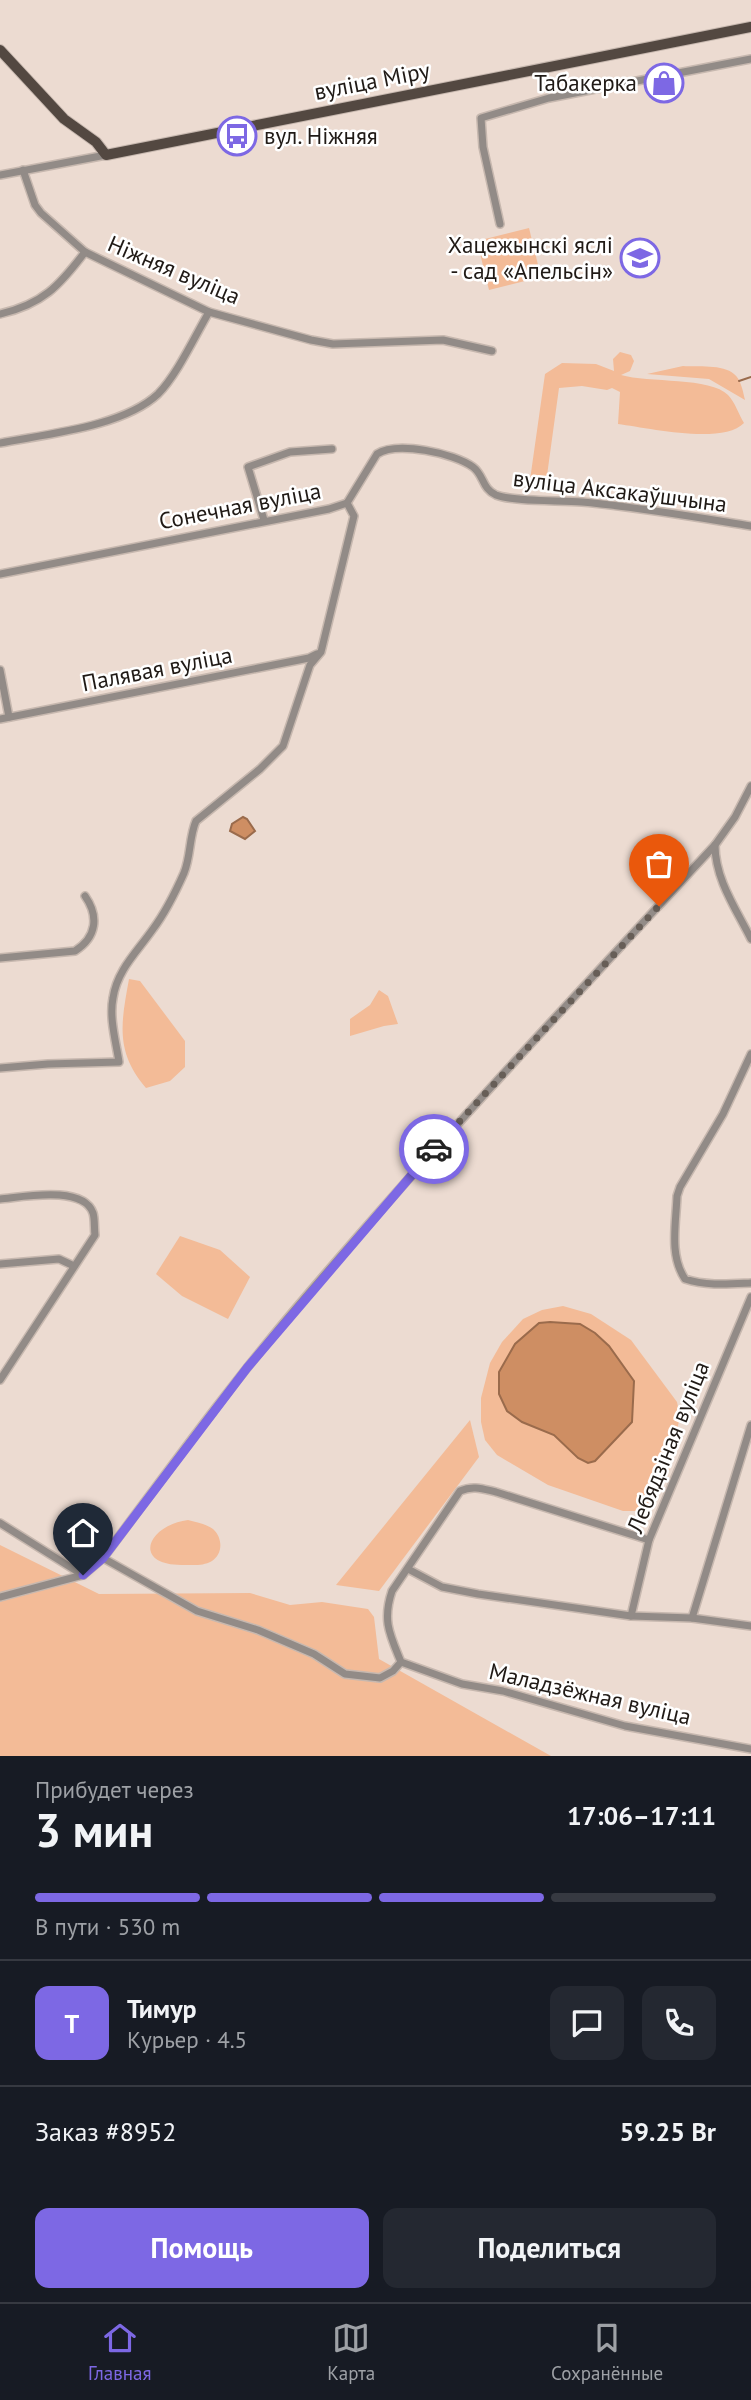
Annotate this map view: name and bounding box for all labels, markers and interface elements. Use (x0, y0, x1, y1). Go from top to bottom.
street label: вуліца Міру (312, 55, 432, 106)
shop icon: Табакерка (643, 62, 685, 104)
place label: Табакерка (534, 68, 637, 97)
bus stop icon: вул. Ніжняя (216, 115, 258, 157)
place label: вул. Ніжняя (264, 121, 378, 150)
street label: Ніжняя вуліца (104, 229, 245, 310)
place label: Хацежынскі яслі - сад «Апельсін» (448, 230, 613, 285)
school or university icon: Хацежынскі яслі - сад «Апельсін» (619, 237, 661, 279)
street label: вуліца Аксакаўшчына (511, 463, 729, 518)
street label: Сонечная вуліца (156, 476, 323, 535)
street label: Палявая вуліца (79, 640, 235, 697)
pin (629, 834, 689, 906)
icon: bag (640, 845, 678, 883)
courier (399, 1114, 469, 1184)
icon: car (415, 1130, 453, 1168)
street label: Лебядзіная вуліца (620, 1357, 715, 1538)
pin (53, 1503, 113, 1575)
icon: home (64, 1514, 102, 1552)
street label: Маладзёжная вуліца (486, 1656, 694, 1731)
text: Прибудет через (35, 1775, 194, 1804)
text: 17:06–17:11 (567, 1799, 716, 1832)
text: 3 мин (35, 1800, 153, 1860)
text: В пути · 530 m (35, 1912, 180, 1941)
button: chat (550, 1986, 624, 2060)
button: phone (642, 1986, 716, 2060)
text: Тимур (127, 1992, 197, 2025)
text: Т (65, 2007, 79, 2040)
text: Курьер · 4.5 (127, 2025, 247, 2054)
text: Заказ #8952 (35, 2115, 177, 2148)
text: 59.25 Br (620, 2115, 716, 2148)
button: Помощь (35, 2208, 369, 2288)
button: Поделиться (383, 2208, 716, 2288)
tab: Главная (88, 2319, 152, 2385)
tab: Карта (327, 2319, 375, 2385)
tab: Сохранённые (551, 2319, 663, 2385)

